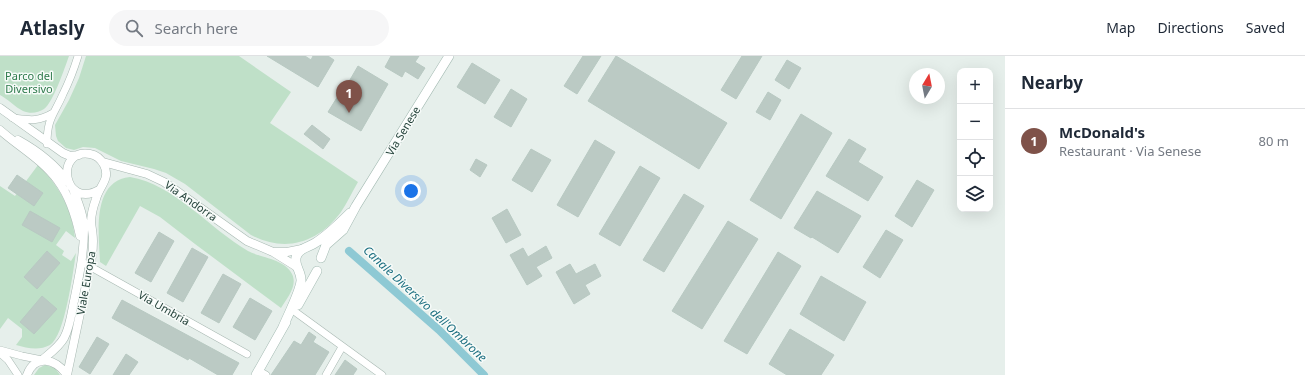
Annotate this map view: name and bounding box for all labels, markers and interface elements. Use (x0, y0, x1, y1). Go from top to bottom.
search box (109, 10, 389, 46)
text: Atlasly (20, 15, 85, 41)
icon: search (123, 17, 145, 39)
text: Search here (155, 18, 238, 38)
text: Map (1106, 18, 1135, 37)
text: Directions (1157, 18, 1224, 37)
text: Saved (1246, 18, 1285, 37)
park label: Parco del Diversivo (5, 68, 53, 96)
north arrow (909, 68, 945, 104)
map controls (957, 68, 993, 212)
button: + (957, 68, 993, 104)
text: Nearby (1021, 71, 1083, 94)
pin: 1 (336, 80, 362, 113)
street label: Via Senese (382, 103, 423, 158)
button: − (957, 104, 993, 140)
text: McDonald's (1059, 122, 1145, 142)
text: 1 (1030, 132, 1038, 150)
text: 80 m (1259, 132, 1289, 150)
button: locate (957, 140, 993, 176)
text: Restaurant · Via Senese (1059, 142, 1201, 160)
button: layers (957, 176, 993, 212)
street label: Via Andorra (162, 177, 220, 224)
your location (401, 181, 421, 201)
water label: Canale Diversivo dell'Ombrone (360, 242, 491, 365)
street label: Viale Europa (73, 250, 98, 316)
street label: Via Umbria (136, 287, 193, 328)

